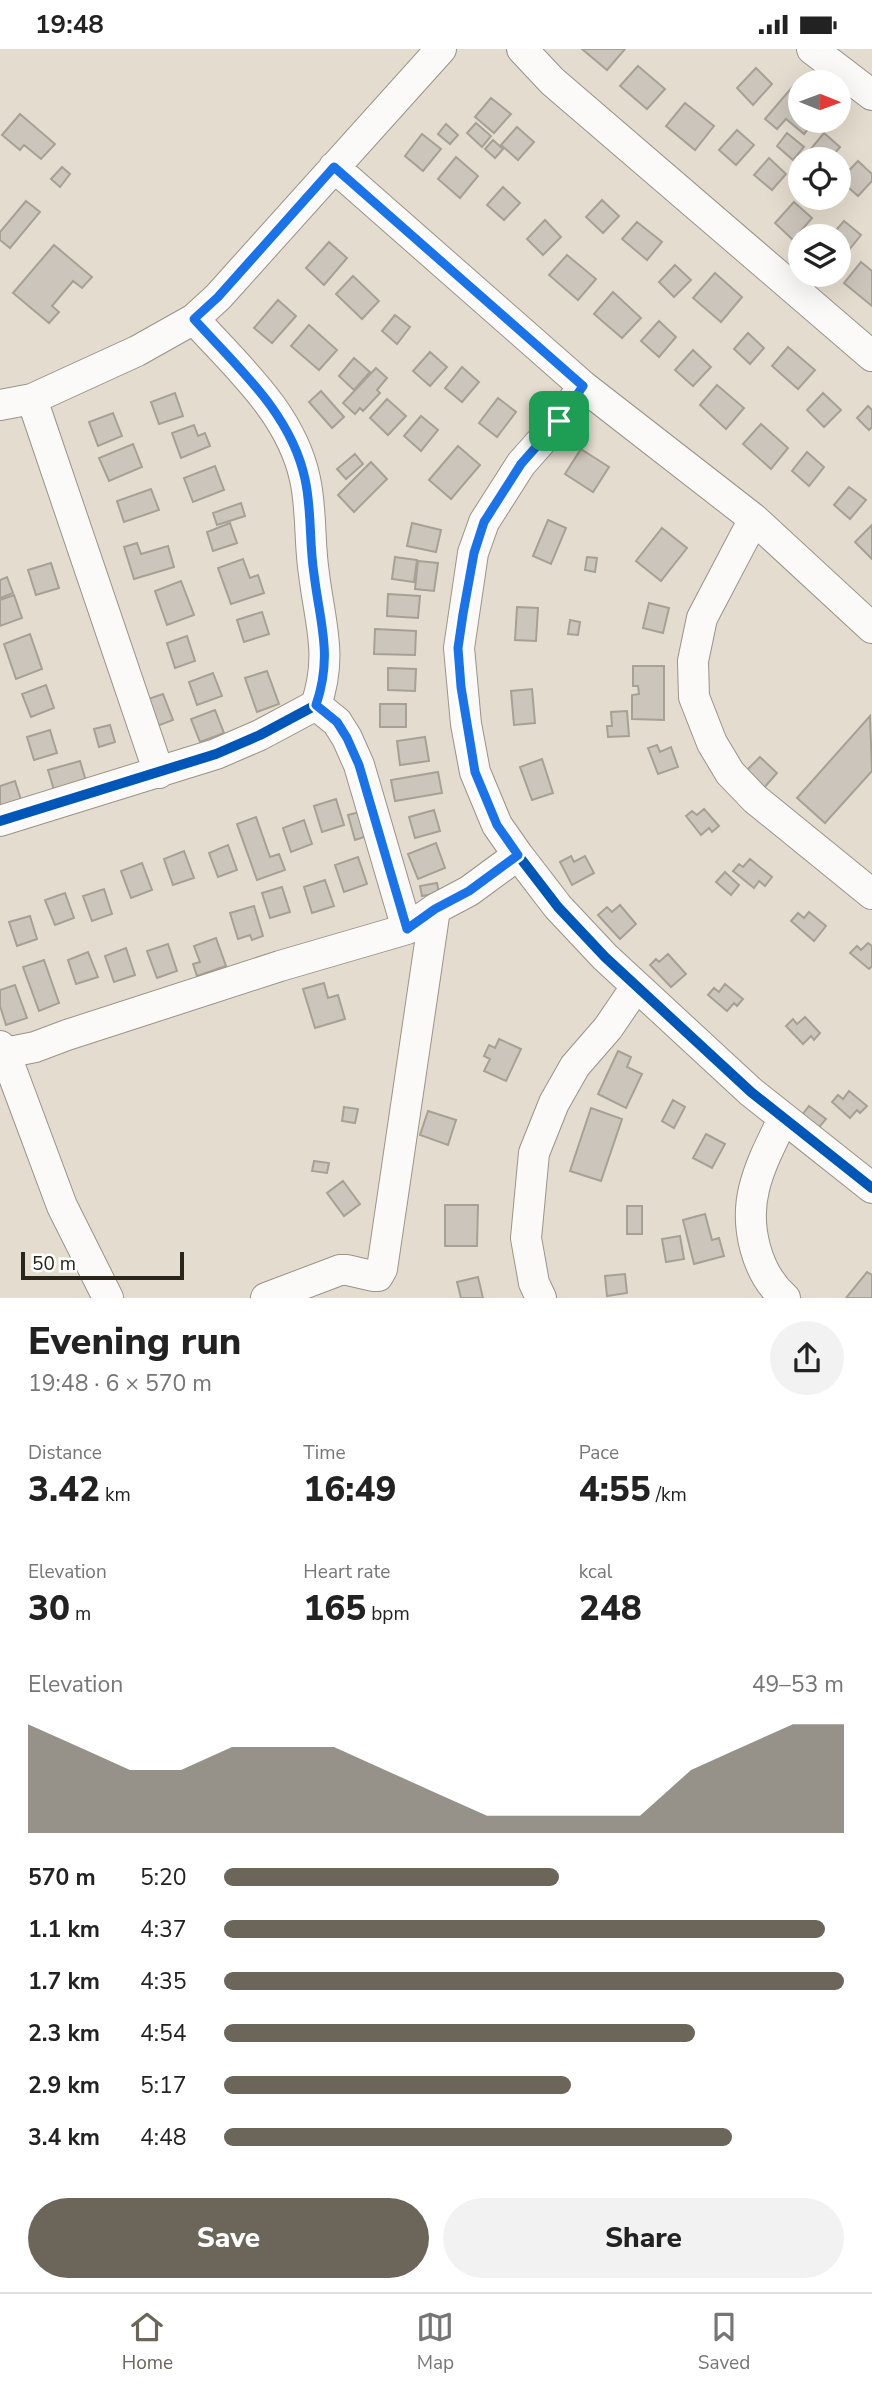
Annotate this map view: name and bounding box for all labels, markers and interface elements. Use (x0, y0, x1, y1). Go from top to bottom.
text: 19:48 (35, 7, 104, 42)
north arrow (788, 70, 850, 133)
map controls (788, 70, 851, 287)
button: locate (788, 147, 851, 210)
button: layers (788, 224, 851, 287)
pin (529, 391, 589, 451)
icon: arrive (540, 402, 578, 440)
scale bar (21, 1249, 184, 1281)
text: 50 m (32, 1251, 76, 1277)
text: Evening run (28, 1316, 241, 1367)
button: share (770, 1321, 844, 1395)
text: 19:48 · 6 × 570 m (28, 1368, 212, 1399)
text: Distance (28, 1440, 102, 1466)
text: Time (303, 1440, 346, 1466)
text: Pace (579, 1440, 619, 1466)
text: 3.42 (28, 1466, 100, 1513)
text: 16:49 (303, 1466, 396, 1513)
text: 4:55 (579, 1466, 651, 1513)
text: km (100, 1482, 131, 1508)
text: /km (651, 1482, 687, 1508)
text: Elevation (28, 1559, 107, 1585)
text: Heart rate (303, 1559, 390, 1585)
text: kcal (579, 1559, 612, 1585)
text: 30 (28, 1585, 70, 1632)
text: 165 (303, 1585, 366, 1632)
text: 248 (579, 1585, 642, 1632)
text: m (70, 1601, 91, 1627)
text: bpm (366, 1601, 410, 1627)
text: Elevation (28, 1669, 123, 1700)
text: 49–53 m (752, 1669, 844, 1700)
text: 570 m (28, 1862, 96, 1893)
text: 5:20 (140, 1862, 187, 1893)
text: 1.1 km (28, 1914, 100, 1945)
text: 4:37 (140, 1914, 187, 1945)
text: 1.7 km (28, 1966, 100, 1997)
text: 4:35 (140, 1966, 187, 1997)
text: 2.3 km (28, 2018, 100, 2049)
text: 4:54 (140, 2018, 187, 2049)
text: 2.9 km (28, 2070, 100, 2101)
text: 5:17 (140, 2070, 187, 2101)
text: 3.4 km (28, 2122, 100, 2153)
text: 4:48 (140, 2122, 187, 2153)
button: Save (28, 2198, 429, 2278)
button: Share (443, 2198, 844, 2278)
tab: Home (122, 2308, 173, 2376)
tab: Map (416, 2308, 454, 2376)
tab: Saved (698, 2308, 750, 2376)

